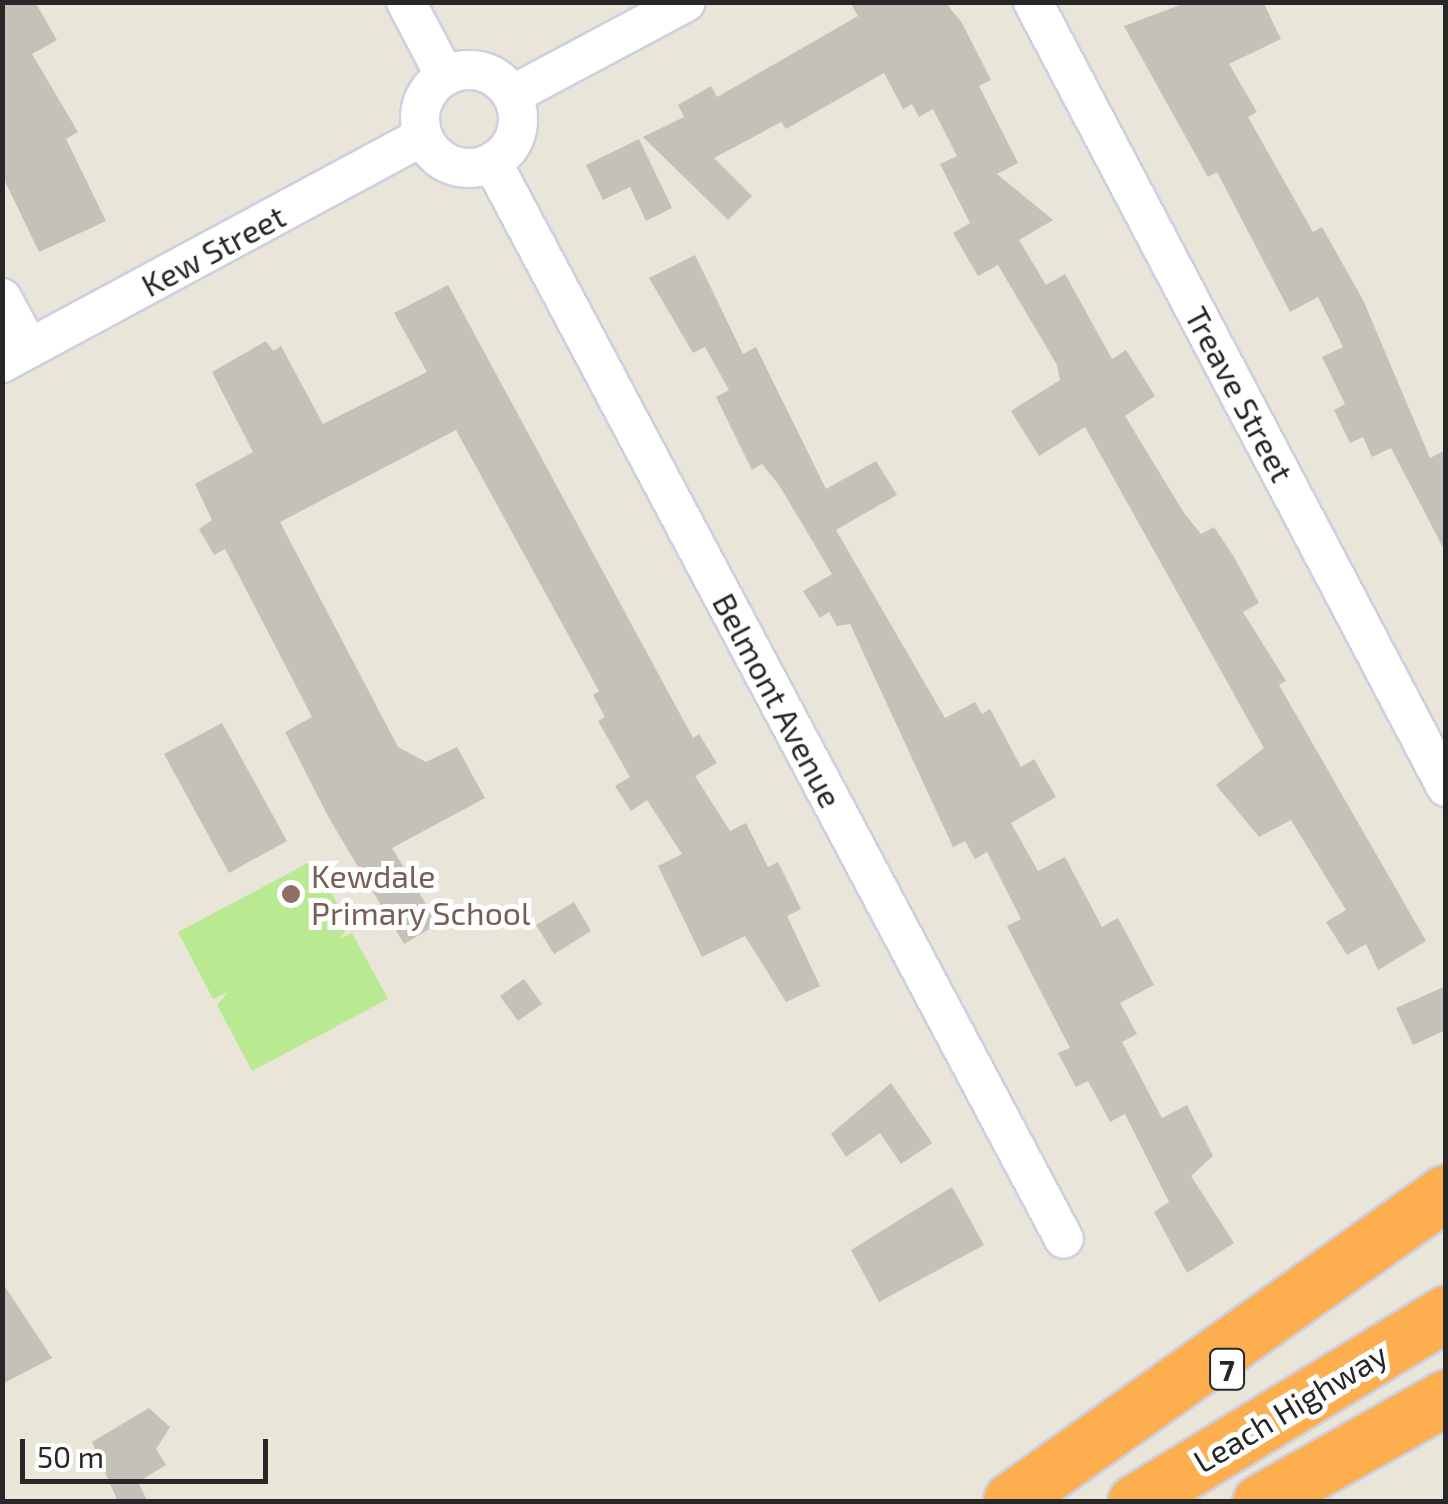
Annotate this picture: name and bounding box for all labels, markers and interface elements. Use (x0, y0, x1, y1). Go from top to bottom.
street label: Kew Street (134, 196, 292, 304)
street label: Treave Street (1178, 300, 1302, 488)
street label: Belmont Avenue (705, 586, 851, 814)
place label: Kewdale Primary School (311, 857, 531, 932)
marker: Kewdale Primary School (280, 883, 302, 905)
street label: Leach Highway (1186, 1334, 1394, 1480)
road number: 7 (1207, 1344, 1247, 1394)
scale bar (25, 1419, 272, 1481)
text: 50 m (37, 1438, 104, 1474)

